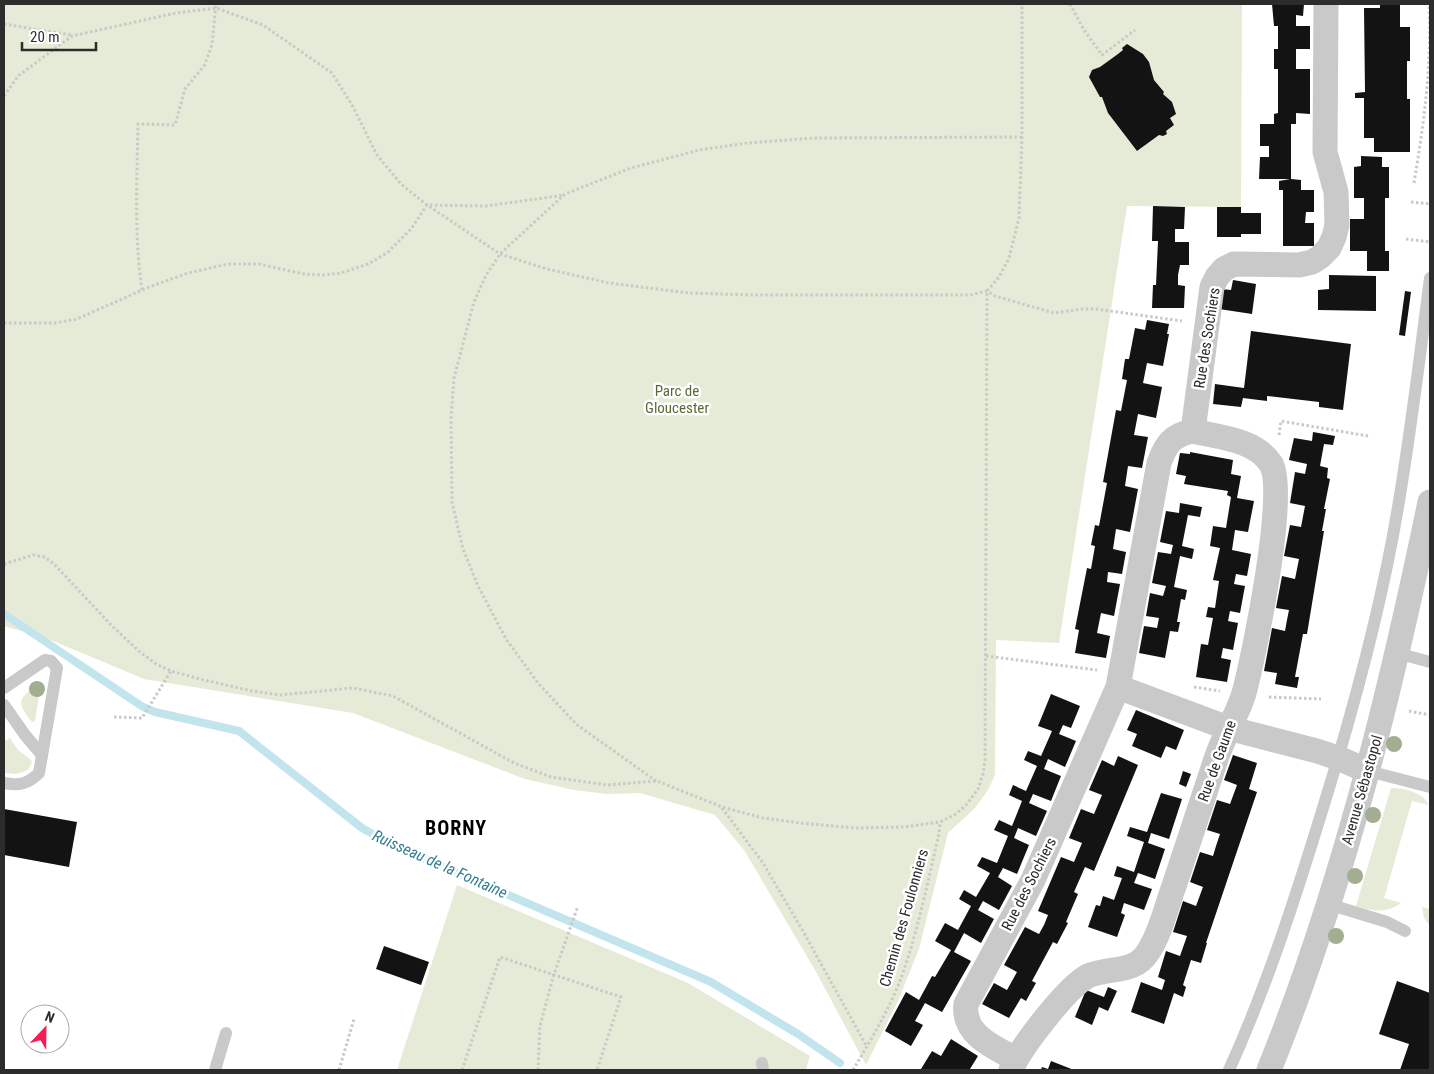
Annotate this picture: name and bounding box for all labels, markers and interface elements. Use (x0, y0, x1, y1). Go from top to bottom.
scale bar (22, 20, 96, 52)
text: 20 m (30, 28, 60, 46)
street label: Rue des Sochiers (1190, 286, 1224, 390)
park label: Parc de Gloucester (645, 382, 709, 417)
street label: Rue de Gaume (1194, 718, 1240, 804)
street label: Avenue Sébastopol (1338, 733, 1386, 847)
district label: BORNY (425, 816, 487, 840)
water label: Ruisseau de la Fontaine (370, 826, 510, 902)
street label: Rue des Sochiers (998, 834, 1060, 933)
street label: Chemin des Foulonniers (876, 847, 932, 989)
north arrow (20, 1004, 70, 1054)
text: N (43, 1008, 57, 1026)

